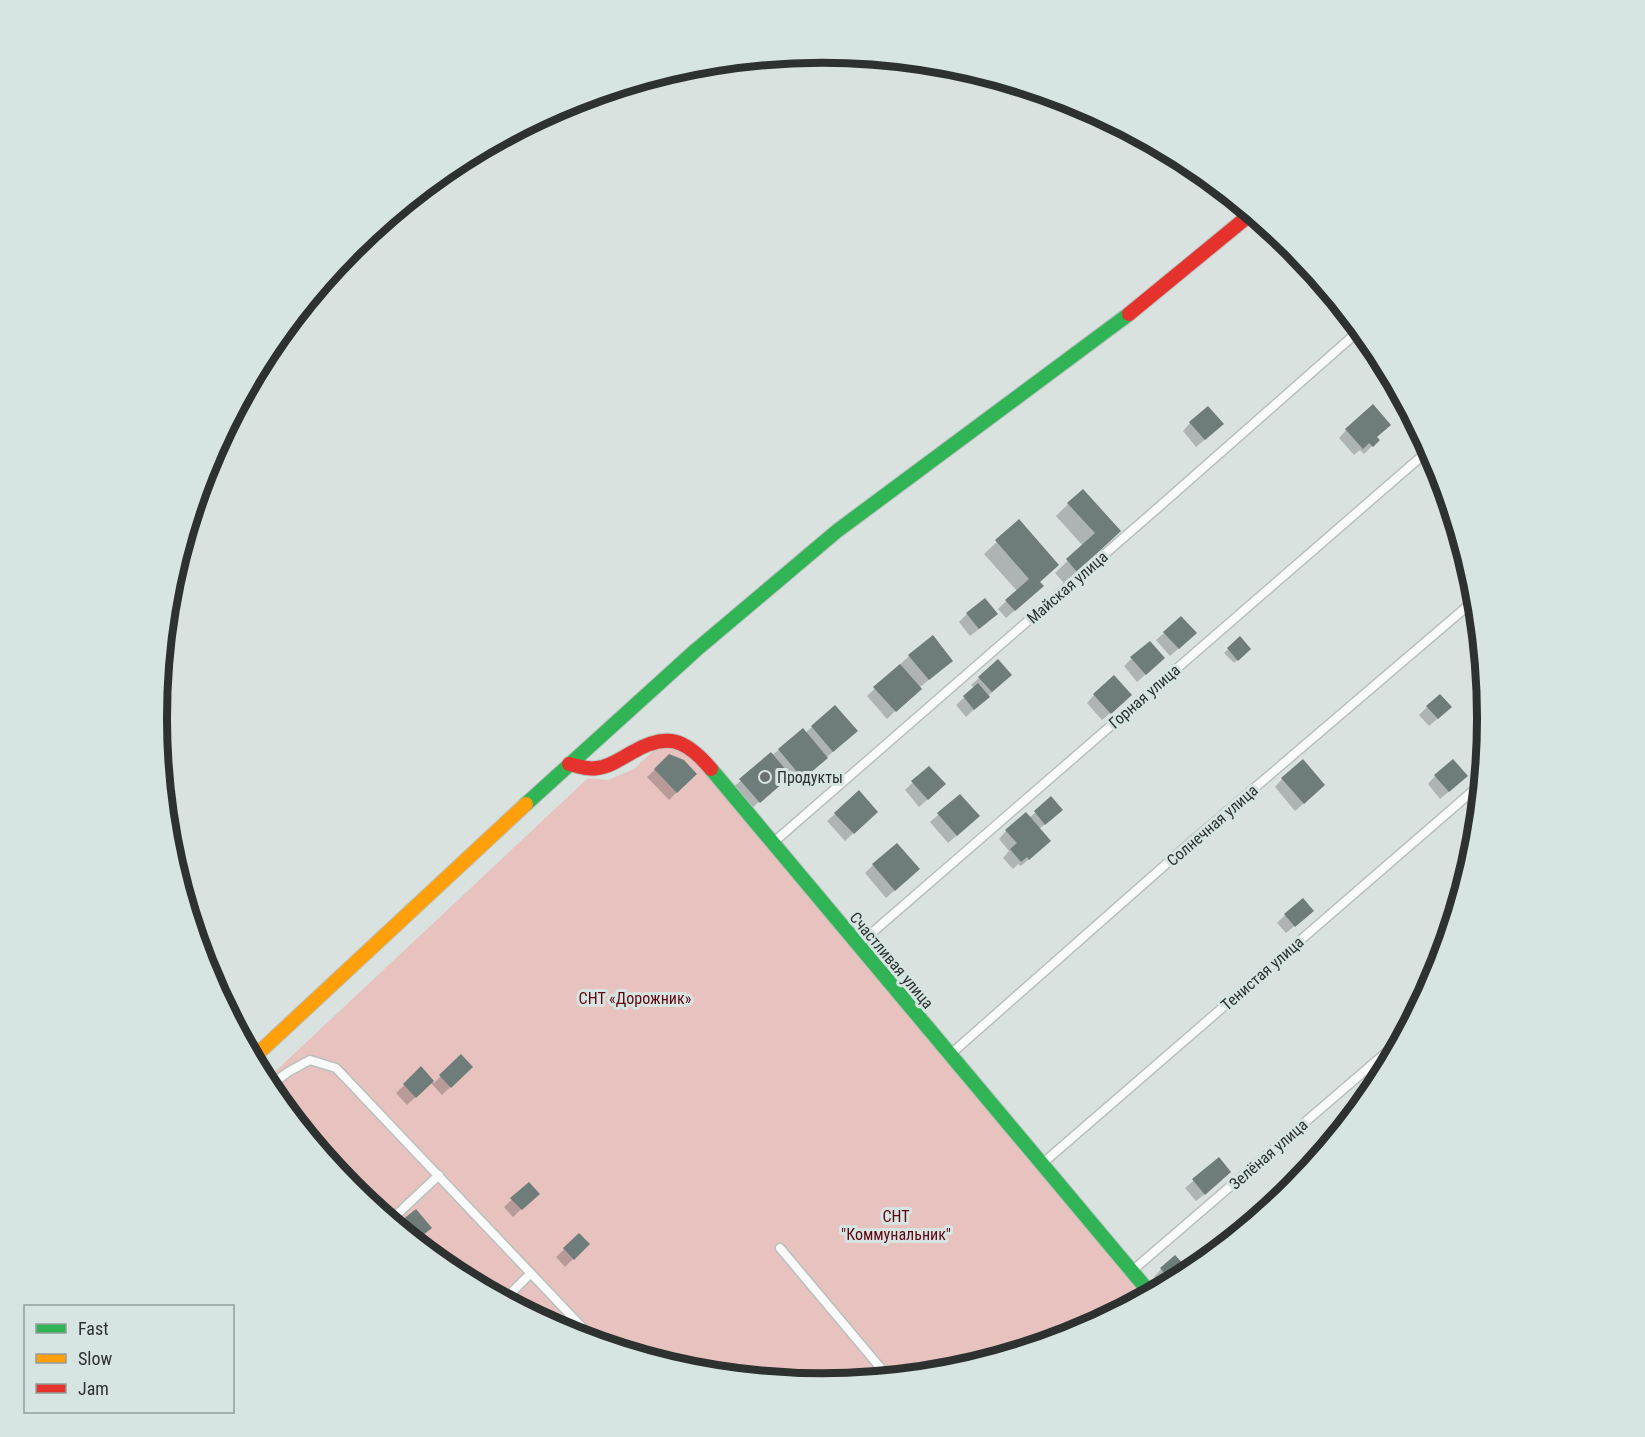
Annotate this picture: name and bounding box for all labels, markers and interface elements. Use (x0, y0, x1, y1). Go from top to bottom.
street label: Майская улица (1023, 547, 1112, 628)
street label: Горная улица (1105, 660, 1184, 732)
place label: Продукты (777, 768, 843, 787)
marker: Продукты (758, 770, 772, 784)
street label: Солнечная улица (1163, 781, 1262, 870)
street label: Счастливая улица (846, 908, 937, 1012)
street label: Тенистая улица (1217, 932, 1307, 1014)
park label: СНТ «Дорожник» (579, 989, 692, 1008)
street label: Зелёная улица (1225, 1115, 1311, 1193)
park label: СНТ "Коммунальник" (841, 1207, 951, 1244)
legend (24, 1305, 234, 1413)
text: Fast (78, 1318, 109, 1339)
text: Slow (78, 1348, 113, 1369)
text: Jam (78, 1378, 109, 1399)

